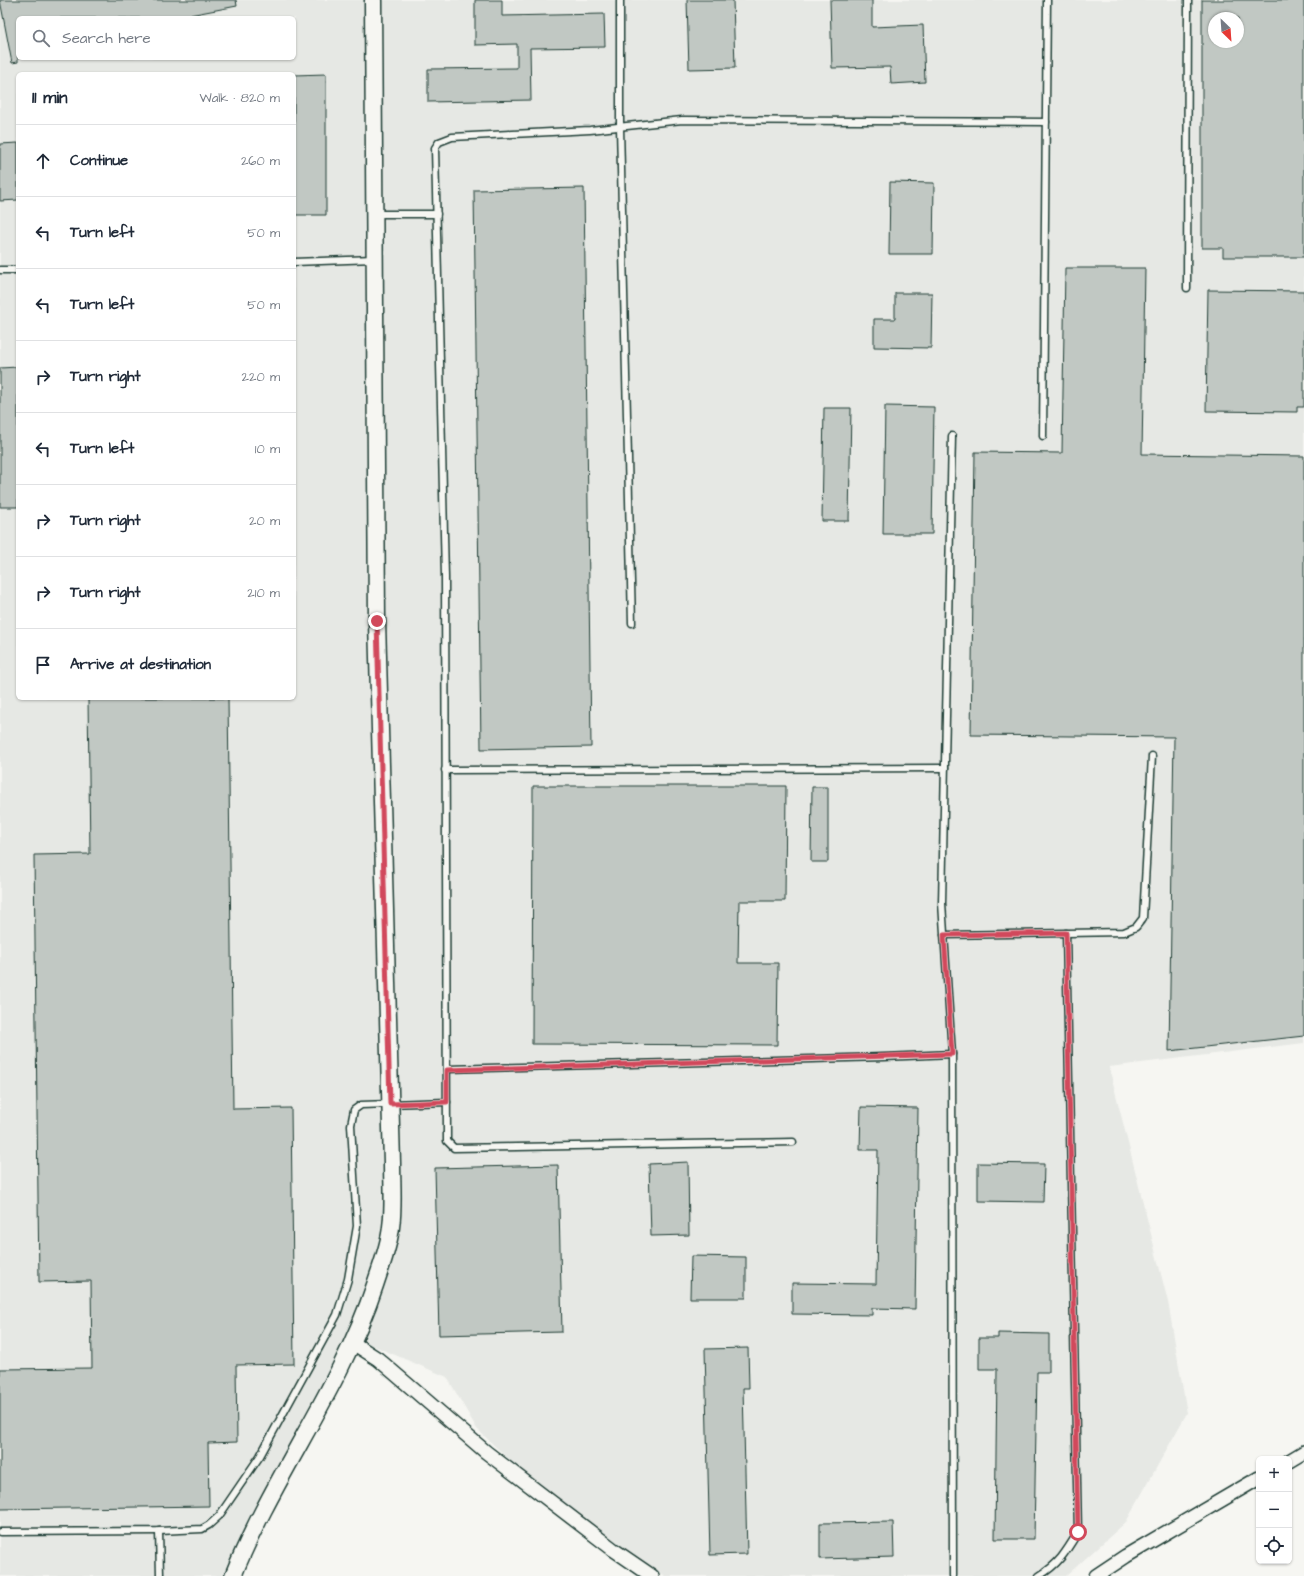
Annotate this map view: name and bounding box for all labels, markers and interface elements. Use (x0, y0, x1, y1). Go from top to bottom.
north arrow (1208, 12, 1244, 48)
search box (16, 16, 296, 60)
icon: search (30, 27, 52, 49)
text: Search here (62, 28, 151, 49)
text: 11 min (32, 86, 67, 110)
text: Walk · 820 m (199, 89, 280, 107)
icon: ahead (32, 150, 54, 172)
text: Continue (70, 150, 128, 171)
text: 260 m (241, 152, 280, 170)
icon: left (32, 222, 54, 244)
text: Turn left (70, 222, 134, 243)
text: 50 m (247, 224, 280, 242)
icon: left (32, 294, 54, 316)
text: Turn left (70, 294, 134, 315)
text: 50 m (247, 296, 280, 314)
icon: right (32, 366, 54, 388)
text: Turn right (70, 366, 141, 387)
text: 220 m (242, 368, 280, 386)
icon: left (32, 438, 54, 460)
text: Turn left (70, 438, 134, 459)
text: 10 m (255, 440, 280, 458)
icon: right (32, 510, 54, 532)
text: Turn right (70, 510, 141, 531)
text: 20 m (249, 512, 280, 530)
icon: right (32, 582, 54, 604)
text: Turn right (70, 582, 141, 603)
text: 210 m (247, 584, 280, 602)
route end (368, 612, 386, 630)
icon: arrive (32, 654, 54, 676)
text: Arrive at destination (70, 654, 211, 675)
map controls (1256, 1456, 1292, 1564)
button: + (1256, 1456, 1292, 1492)
button: − (1256, 1492, 1292, 1528)
route start (1069, 1523, 1087, 1541)
button: locate (1256, 1528, 1292, 1564)

